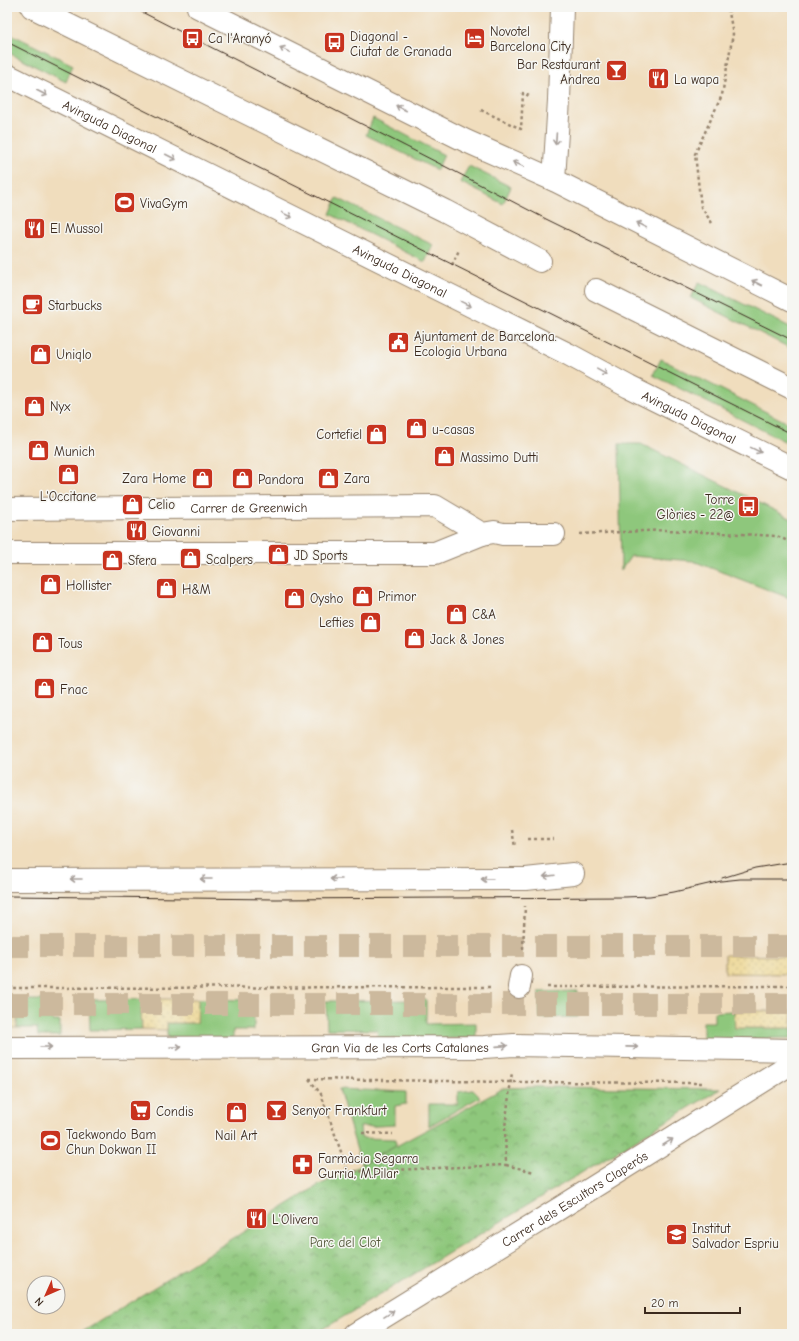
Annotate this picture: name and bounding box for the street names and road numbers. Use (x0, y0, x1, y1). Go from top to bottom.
street label: Avinguda Diagonal (60, 97, 159, 156)
street label: Avinguda Diagonal (351, 241, 450, 300)
street label: Avinguda Diagonal (640, 387, 739, 447)
street label: Carrer de Greenwich (190, 499, 308, 515)
street label: Gran Via de les Corts Catalanes (311, 1039, 489, 1055)
street label: Carrer dels Escultors Claperós (499, 1148, 650, 1250)

